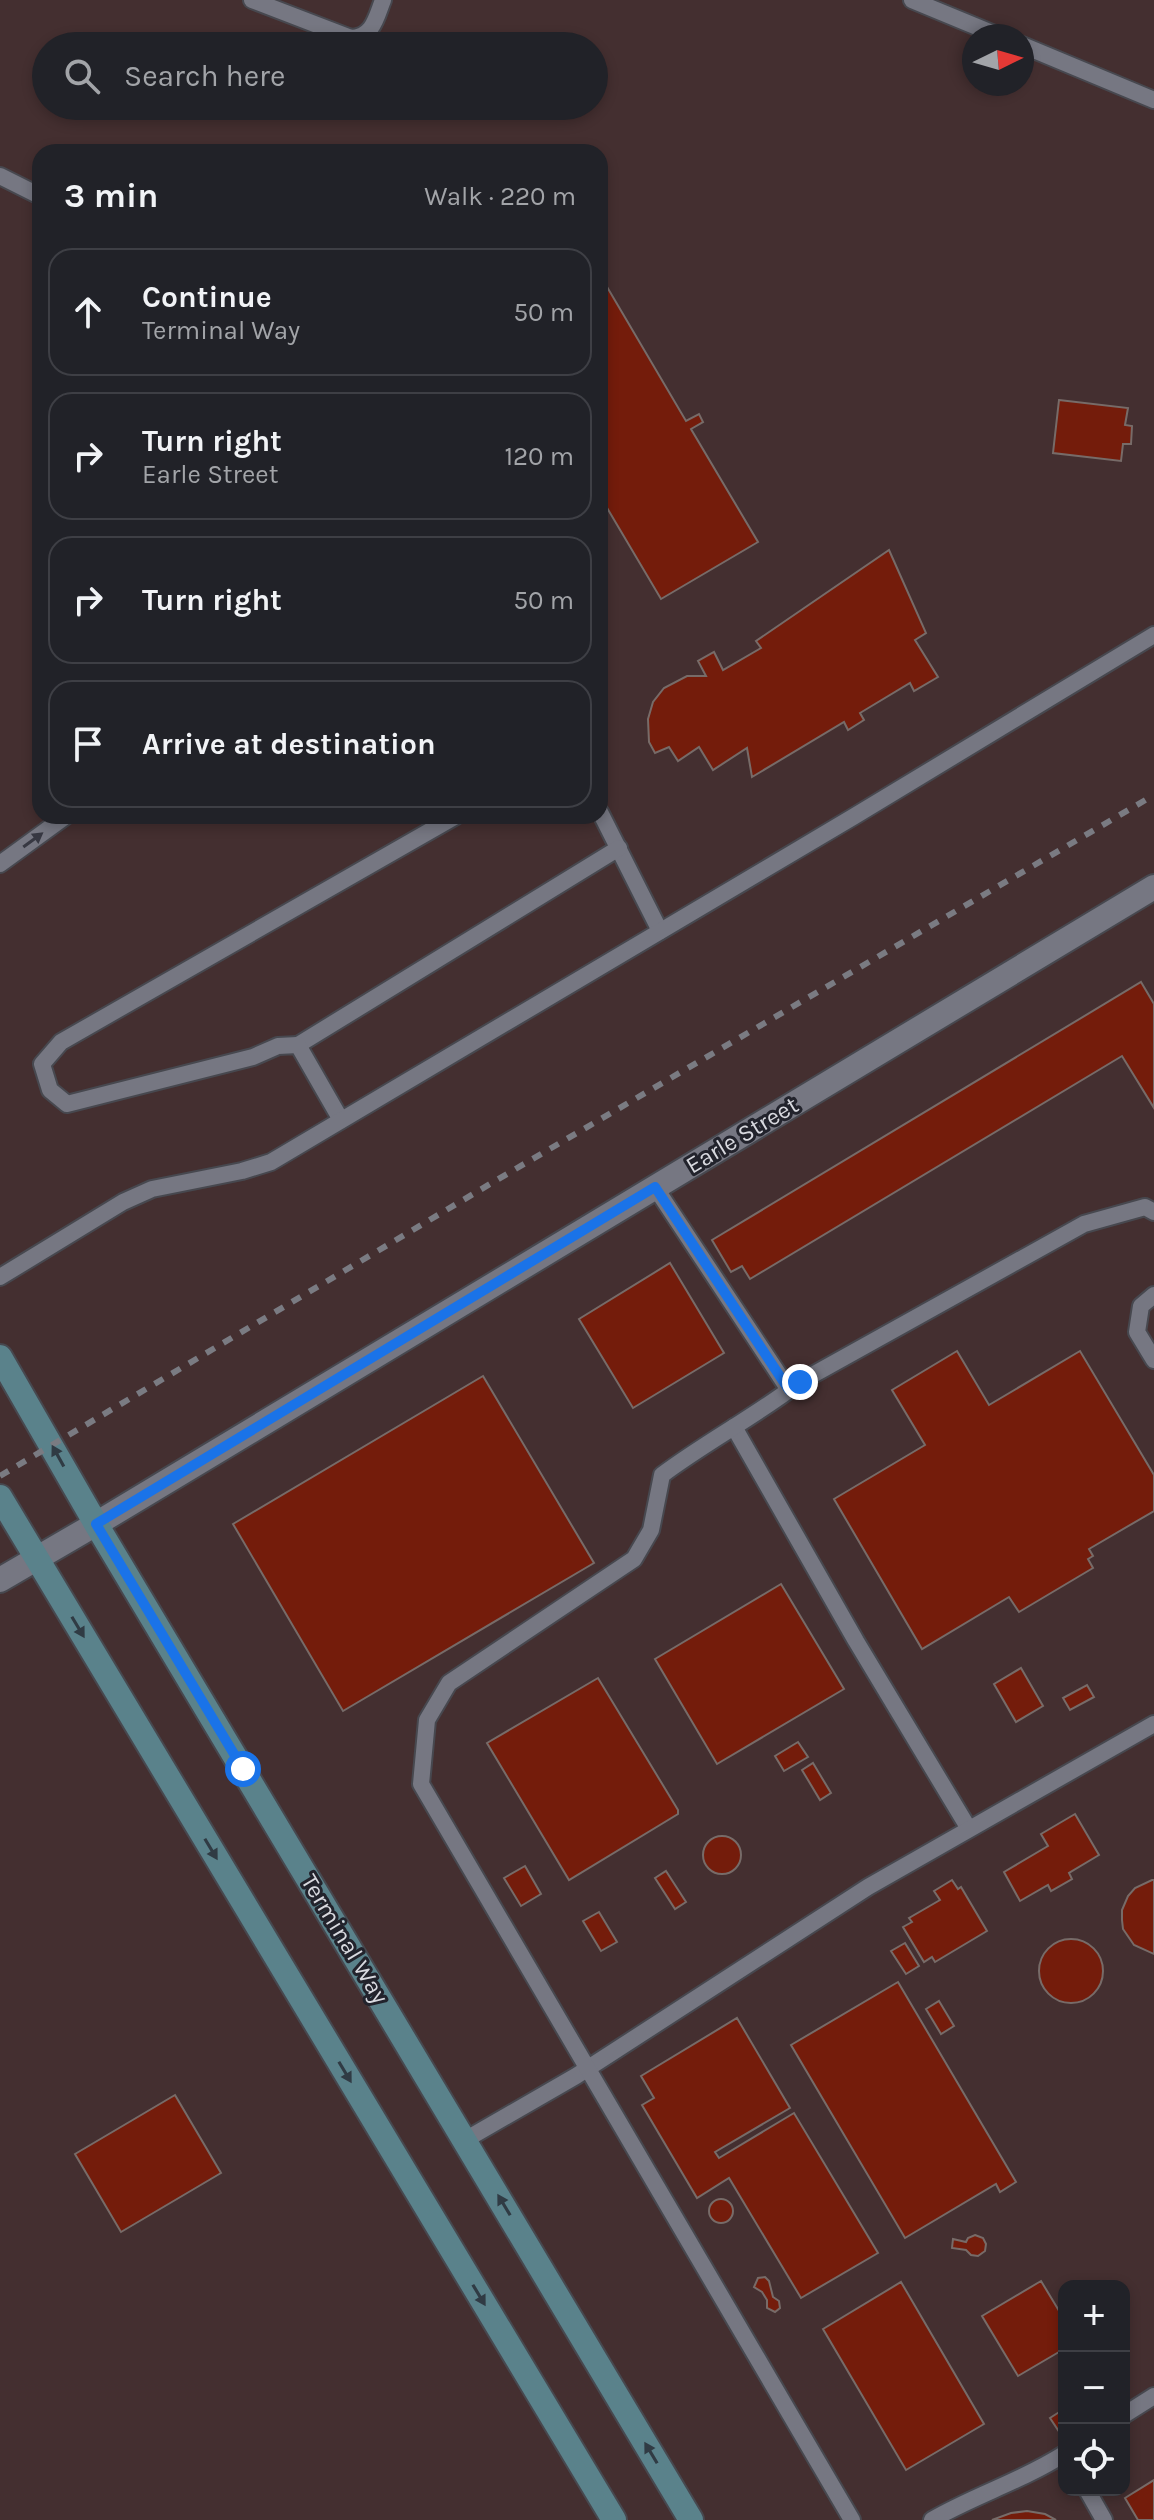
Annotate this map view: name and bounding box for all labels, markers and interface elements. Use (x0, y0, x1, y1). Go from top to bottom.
north arrow (962, 24, 1034, 96)
search box (32, 32, 608, 120)
icon: search (60, 54, 104, 98)
text: Search here (124, 58, 285, 94)
text: 3 min (64, 176, 158, 216)
text: Walk · 220 m (424, 181, 576, 212)
text: Continue (142, 279, 272, 315)
icon: ahead (66, 290, 110, 334)
text: 50 m (513, 297, 574, 328)
text: Terminal Way (142, 315, 300, 346)
text: Turn right (142, 423, 282, 459)
icon: right (66, 434, 110, 478)
text: 120 m (504, 441, 574, 472)
text: Earle Street (142, 459, 279, 490)
icon: right (66, 578, 110, 622)
text: Turn right (142, 582, 282, 618)
text: 50 m (513, 585, 574, 616)
icon: arrive (66, 722, 110, 766)
text: Arrive at destination (142, 726, 436, 762)
one-way arrow (23, 833, 43, 849)
street label: Earle Street (681, 1091, 803, 1179)
route end (782, 1364, 818, 1400)
one-way arrow (51, 1445, 65, 1467)
one-way arrow (70, 1616, 84, 1638)
route start (225, 1751, 261, 1787)
one-way arrow (204, 1838, 218, 1860)
street label: Terminal Way (295, 1869, 395, 2009)
one-way arrow (338, 2061, 352, 2083)
one-way arrow (497, 2194, 511, 2216)
map controls (1058, 2280, 1130, 2496)
button: + (1058, 2280, 1130, 2352)
one-way arrow (472, 2284, 486, 2306)
button: − (1058, 2352, 1130, 2424)
button: locate (1058, 2424, 1130, 2496)
one-way arrow (644, 2442, 658, 2464)

